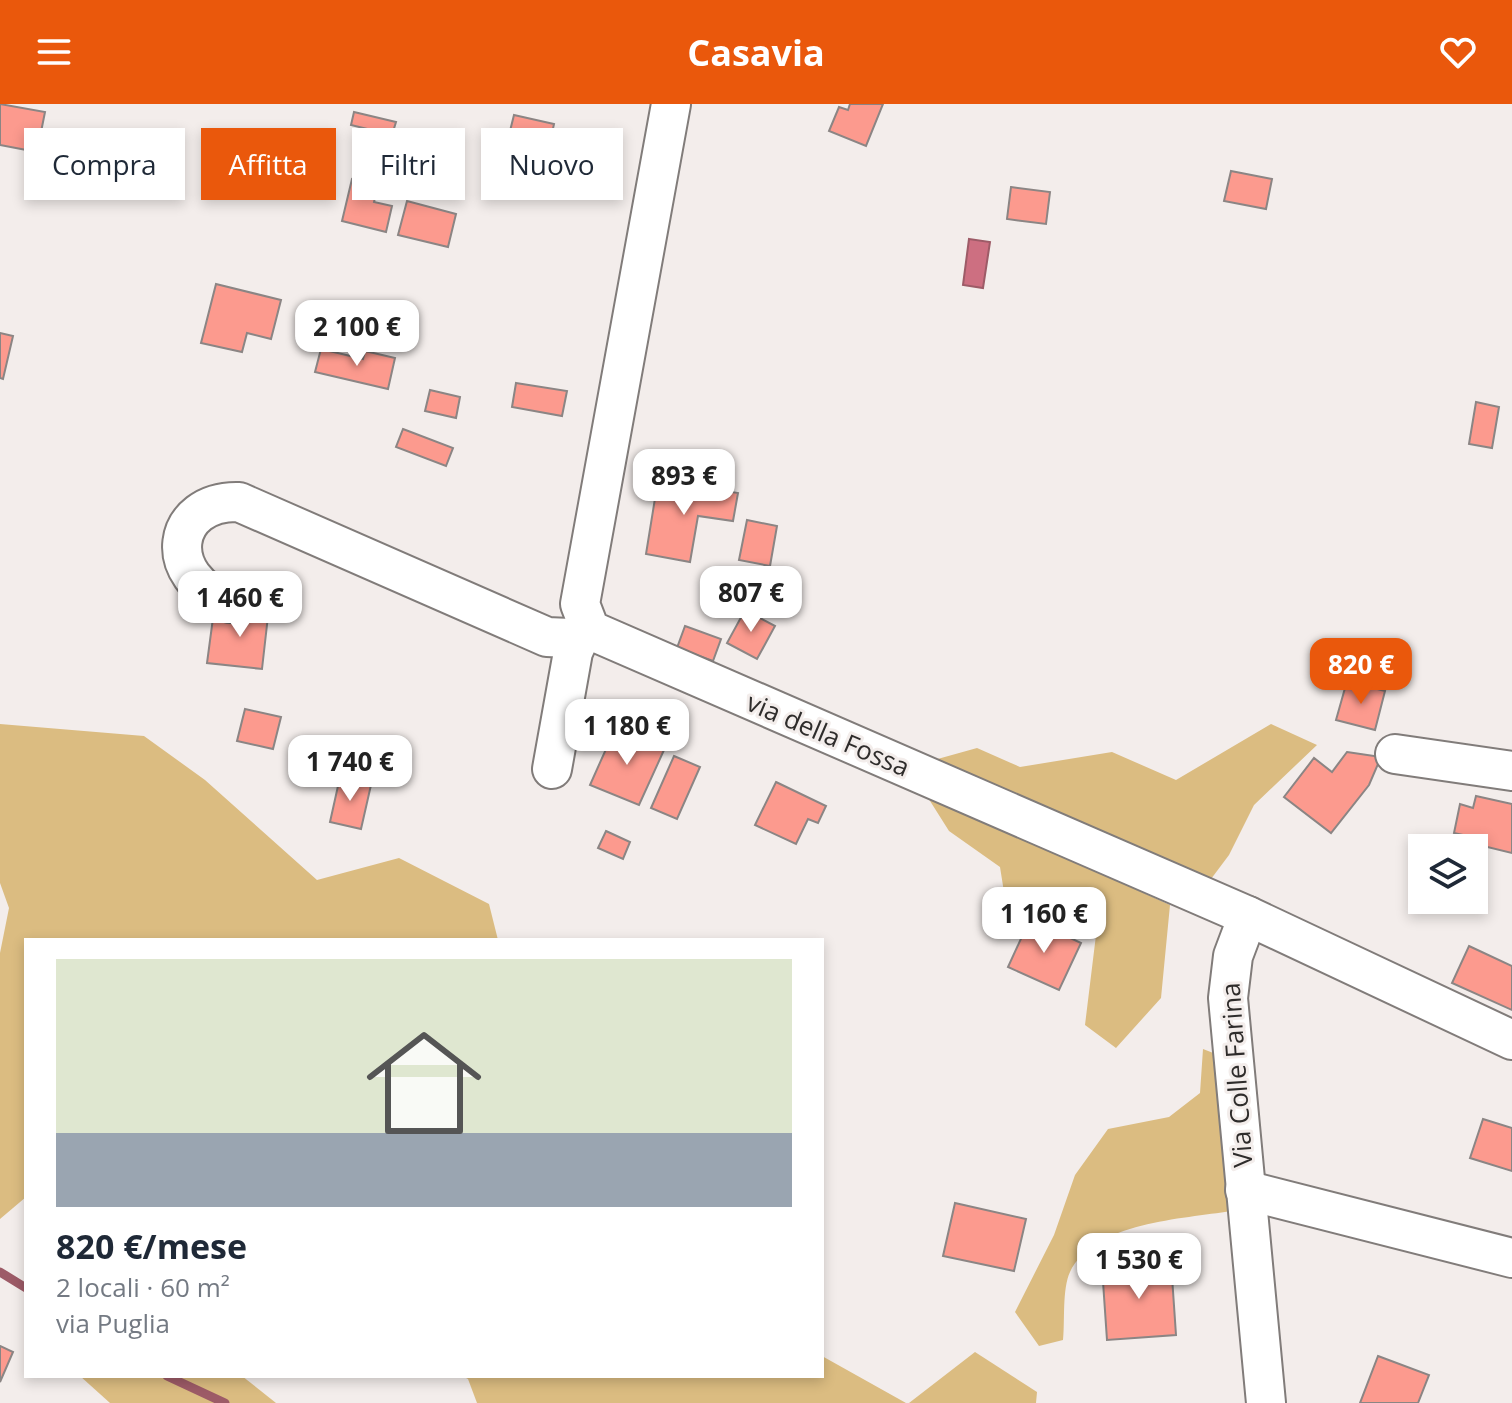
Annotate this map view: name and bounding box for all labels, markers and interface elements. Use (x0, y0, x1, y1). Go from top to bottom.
text: Casavia (687, 28, 825, 77)
icon: menu (32, 30, 76, 74)
icon: heart (1436, 30, 1480, 74)
chip: Compra (24, 128, 185, 200)
chip: Affitta (201, 128, 336, 200)
chip: Filtri (352, 128, 465, 200)
chip: Nuovo (481, 128, 623, 200)
pin: 2 100 € (283, 300, 431, 368)
text: 2 100 € (313, 308, 401, 344)
pin: 893 € (628, 449, 740, 517)
text: 893 € (651, 457, 717, 493)
pin: 807 € (695, 566, 807, 634)
pin: 1 460 € (166, 571, 314, 639)
text: 807 € (718, 574, 784, 610)
text: 1 460 € (196, 579, 284, 615)
pin: 820 € (1305, 638, 1417, 706)
text: 820 € (1328, 646, 1394, 682)
street label: via della Fossa (741, 684, 915, 785)
pin: 1 180 € (553, 699, 701, 767)
text: 1 180 € (583, 707, 671, 743)
pin: 1 740 € (276, 735, 424, 803)
text: 1 740 € (306, 743, 394, 779)
map controls (1408, 834, 1488, 914)
button: layers (1408, 834, 1488, 914)
pin: 1 160 € (970, 887, 1118, 955)
text: 1 160 € (1000, 895, 1088, 931)
street label: Via Colle Farina (1212, 981, 1260, 1169)
icon: home (352, 1011, 496, 1155)
text: 820 €/mese (56, 1223, 247, 1269)
pin: 1 530 € (1065, 1233, 1213, 1301)
text: 1 530 € (1095, 1241, 1183, 1277)
text: 2 locali · 60 m² (56, 1269, 230, 1305)
text: via Puglia (56, 1305, 170, 1341)

